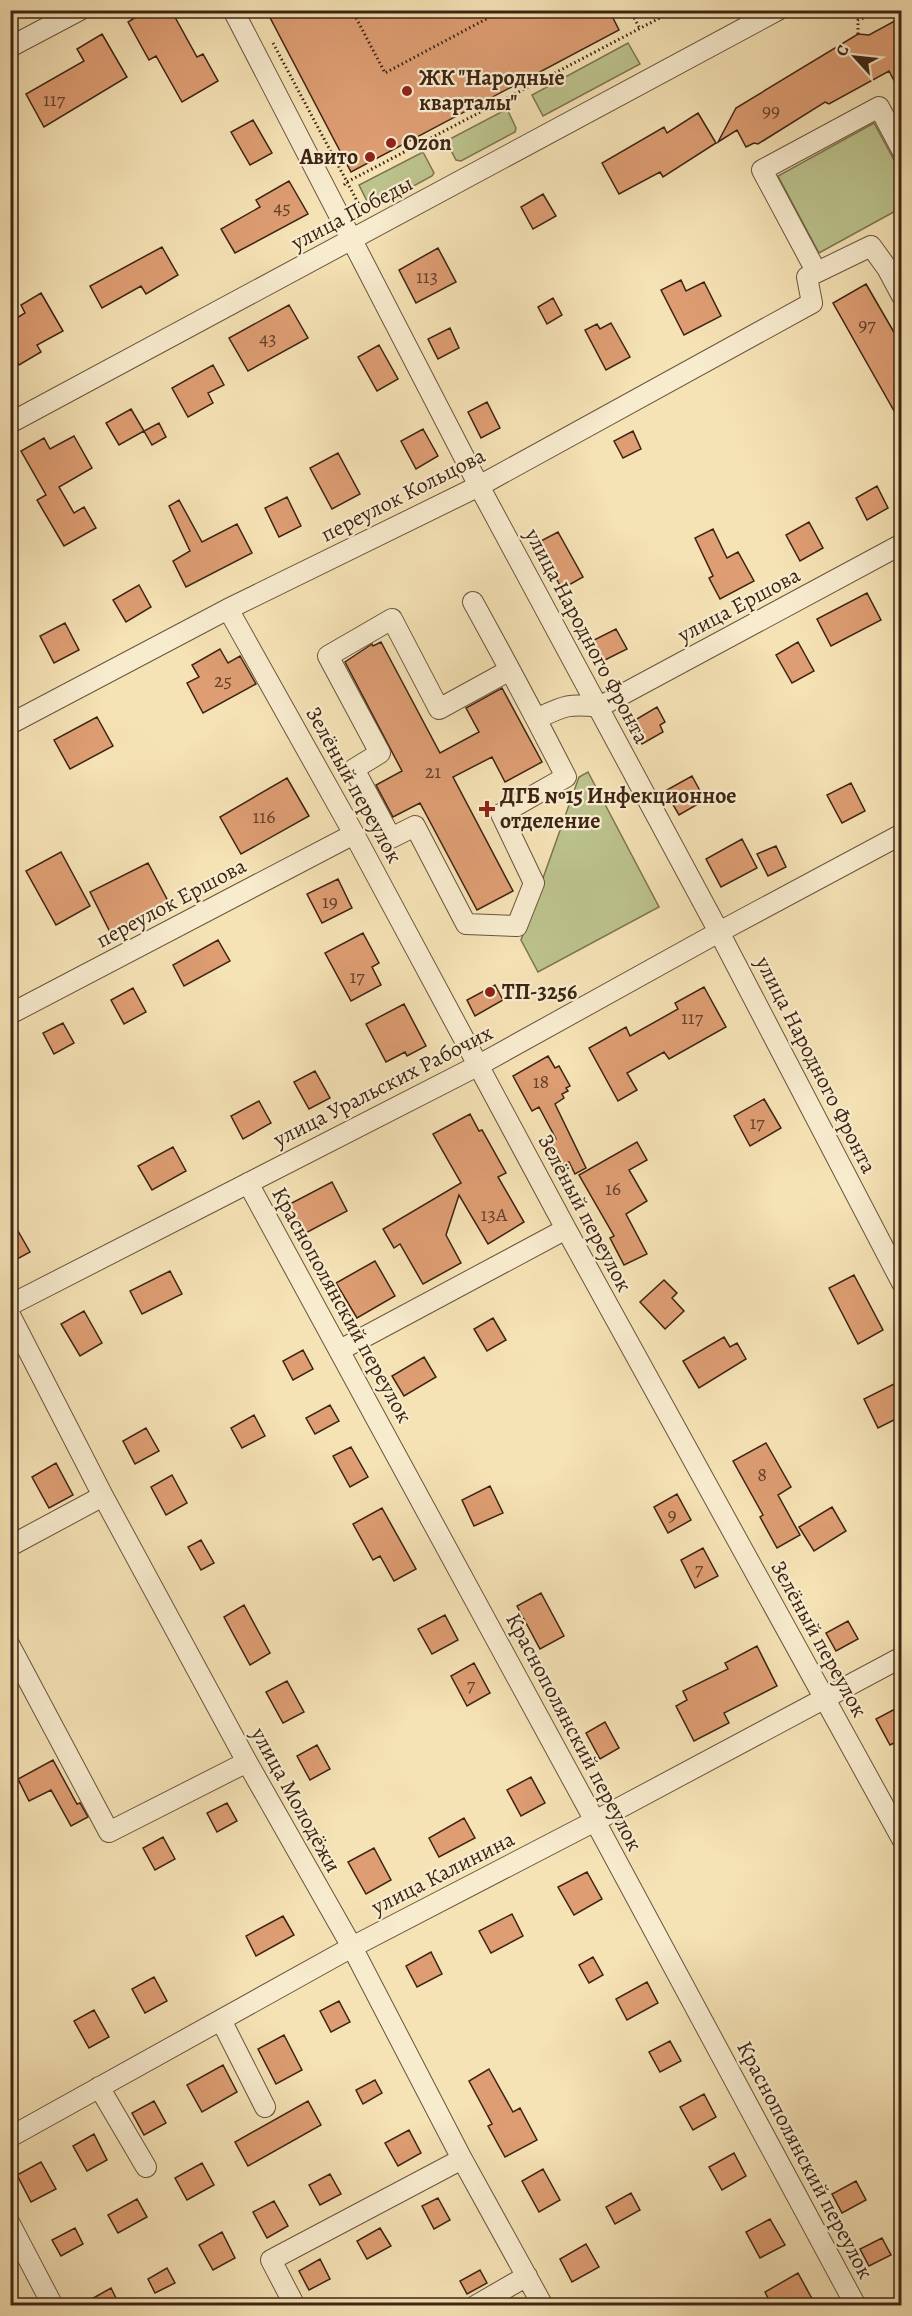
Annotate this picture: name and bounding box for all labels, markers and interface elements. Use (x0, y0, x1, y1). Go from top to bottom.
north arrow (825, 27, 885, 87)
text: С (830, 41, 855, 60)
place label: ЖК "Народные кварталы" (419, 63, 565, 118)
marker: ЖК "Народные кварталы" (400, 84, 414, 98)
house number: 117 (43, 86, 66, 113)
house number: 99 (762, 97, 780, 124)
place label: Ozon (403, 128, 452, 158)
marker: Ozon (384, 136, 398, 150)
place label: Авито (299, 142, 358, 172)
marker: Авито (363, 150, 377, 164)
street label: улица Победы (285, 168, 418, 258)
house number: 45 (273, 194, 291, 221)
house number: 113 (416, 263, 438, 290)
house number: 97 (858, 311, 876, 338)
house number: 43 (259, 325, 277, 352)
street label: переулок Кольцова (316, 440, 491, 549)
street label: улица Народного Фронта (517, 522, 657, 750)
street label: улица Ершова (672, 560, 806, 650)
house number: 25 (214, 667, 232, 694)
street label: Зелёный переулок (299, 701, 409, 869)
house number: 21 (425, 758, 441, 785)
place label: ДГБ №15 Инфекционное отделение (500, 781, 736, 836)
marker: ДГБ №15 Инфекционное отделение (478, 800, 496, 818)
house number: 116 (253, 803, 275, 830)
street label: переулок Ершова (91, 850, 252, 955)
house number: 19 (322, 888, 338, 915)
street label: улица Народного Фронта (748, 950, 884, 1179)
house number: 17 (349, 963, 365, 990)
place label: ТП-3256 (502, 977, 577, 1007)
marker: ТП-3256 (483, 985, 497, 999)
house number: 117 (681, 1004, 704, 1031)
street label: улица Уральских Рабочих (267, 1018, 498, 1155)
house number: 18 (533, 1068, 549, 1095)
house number: 17 (749, 1109, 765, 1136)
street label: Зелёный переулок (531, 1129, 639, 1297)
house number: 16 (605, 1175, 621, 1202)
street label: Краснополянский переулок (265, 1182, 419, 1428)
house number: 13А (481, 1201, 508, 1228)
house number: 8 (757, 1461, 767, 1488)
house number: 9 (667, 1501, 677, 1528)
house number: 7 (695, 1555, 704, 1582)
street label: Зелёный переулок (764, 1555, 874, 1723)
street label: Краснополянский переулок (498, 1608, 650, 1856)
house number: 7 (467, 1671, 476, 1698)
street label: улица Молодёжи (243, 1721, 348, 1878)
street label: улица Калинина (365, 1824, 520, 1922)
street label: Краснополянский переулок (729, 2036, 881, 2284)

